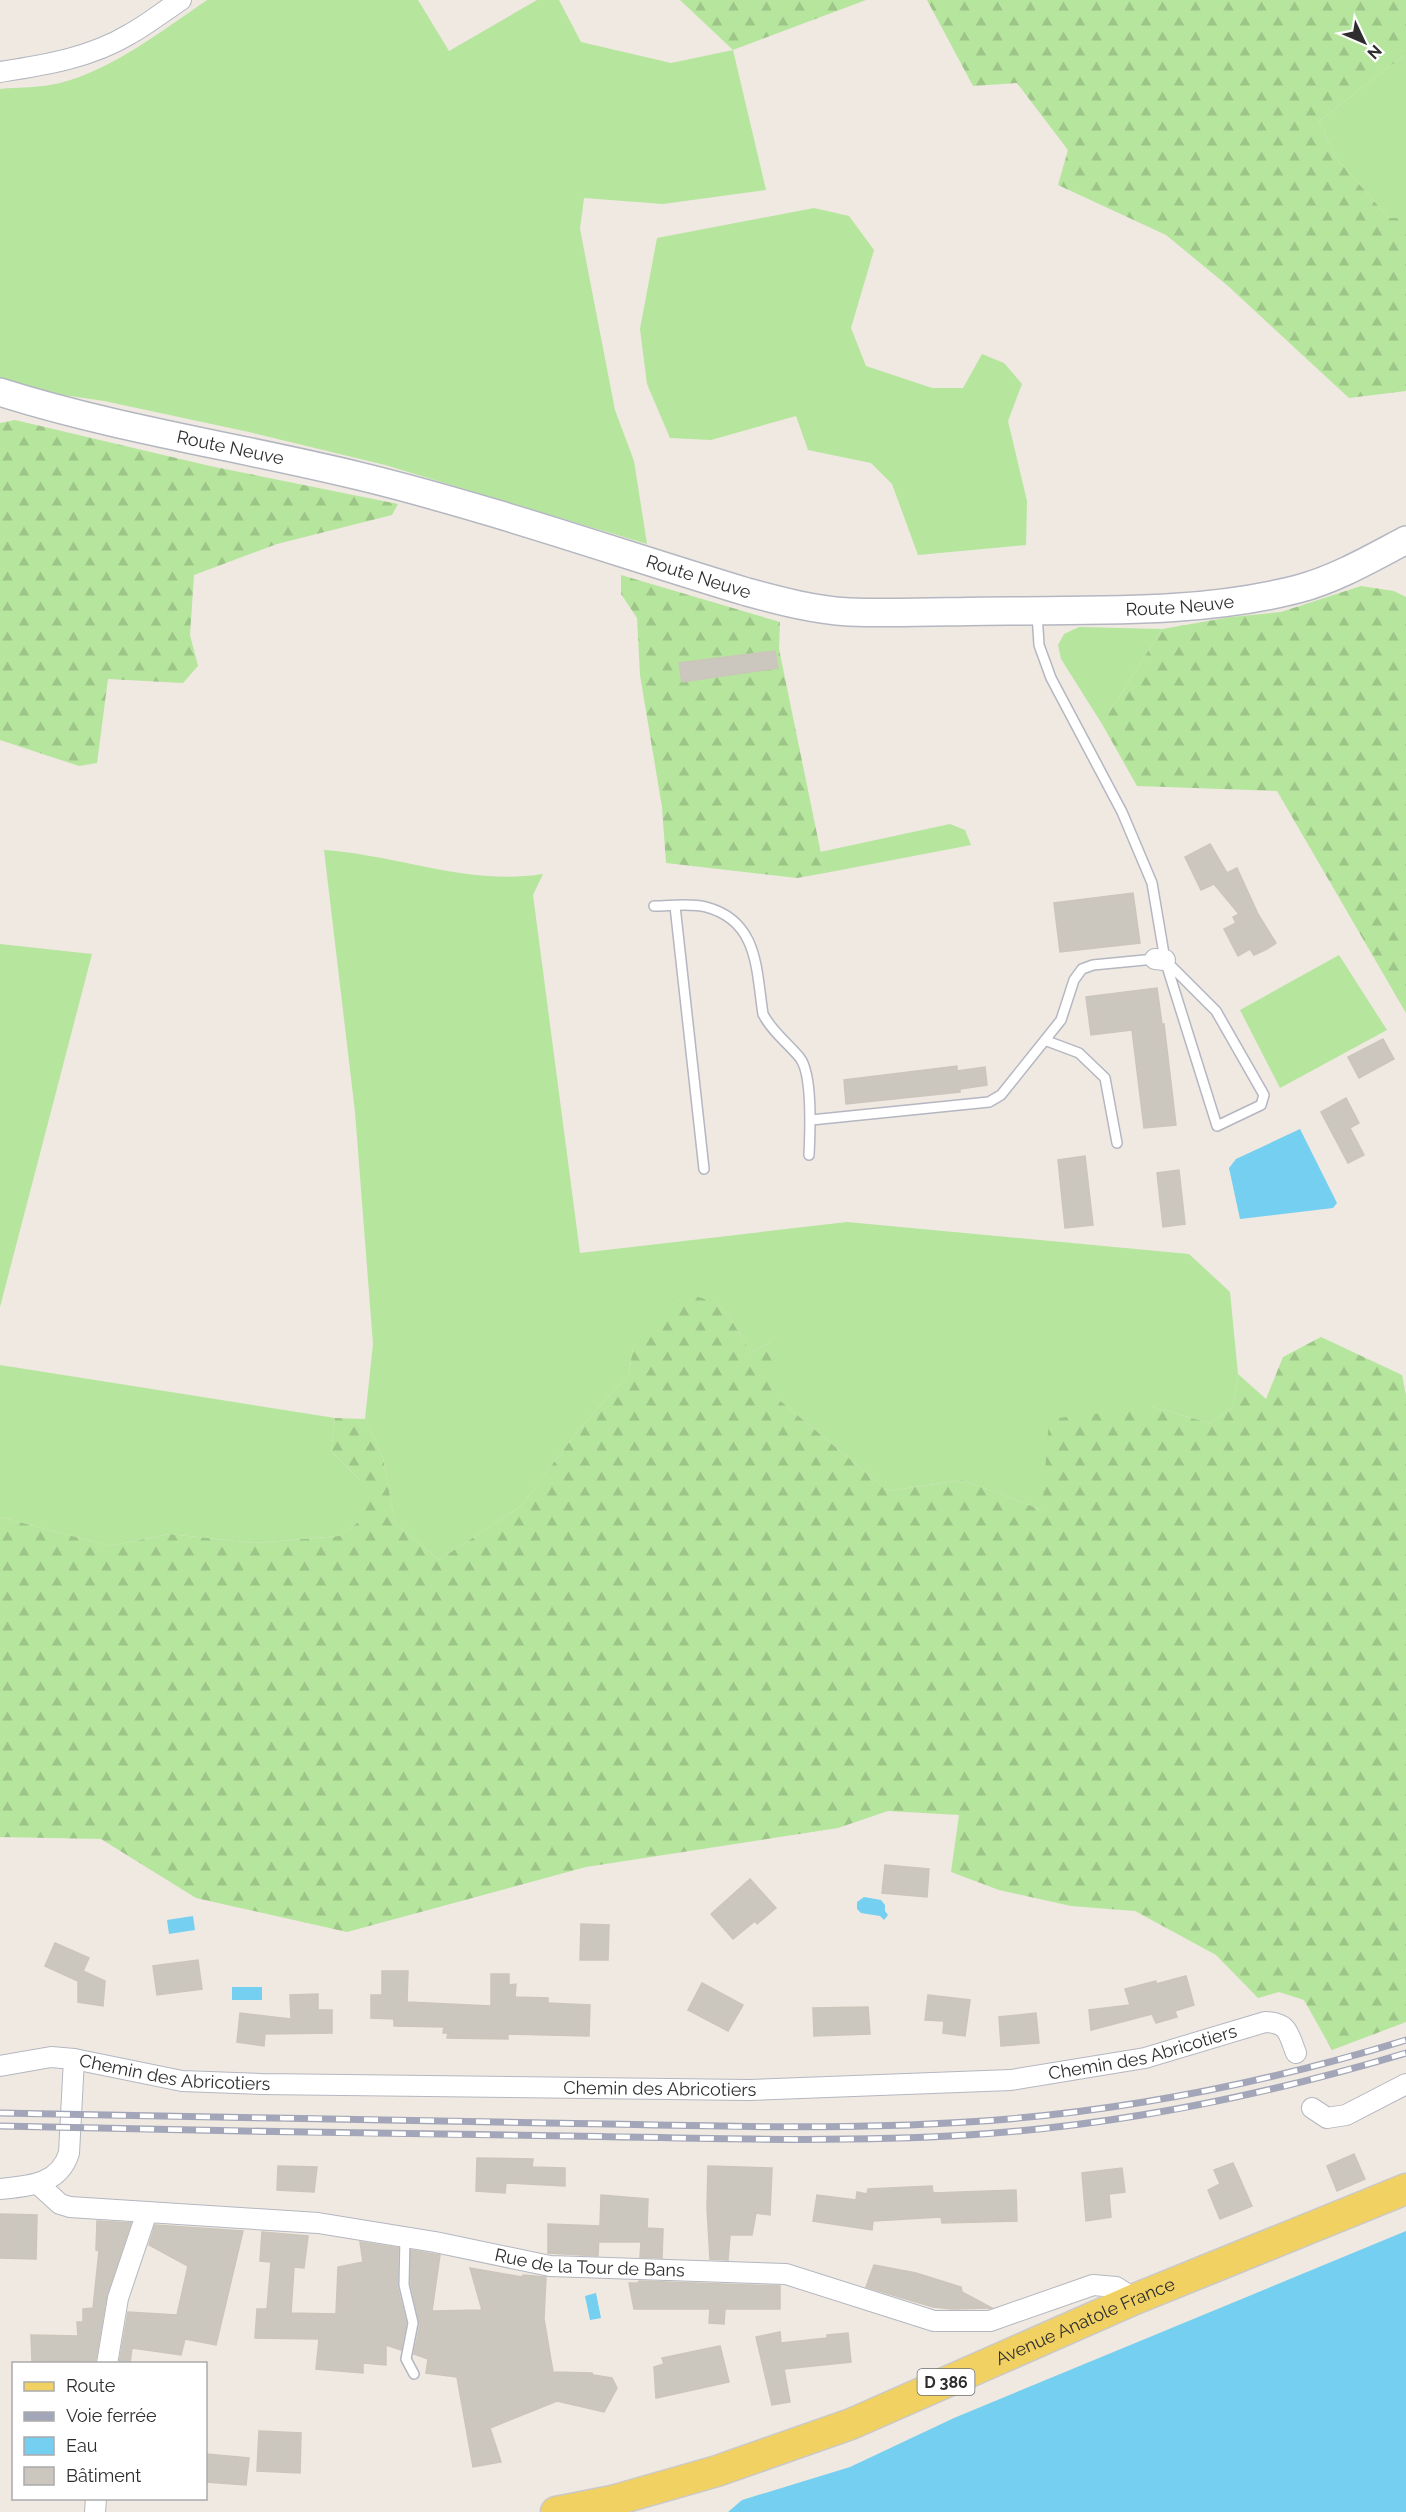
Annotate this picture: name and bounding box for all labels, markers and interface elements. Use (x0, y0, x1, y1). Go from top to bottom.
north arrow (1334, 12, 1394, 72)
text: N (1363, 41, 1386, 63)
street label: Route Neuve (175, 426, 286, 469)
street label: Route Neuve (643, 550, 754, 603)
street label: Route Neuve (1125, 591, 1236, 620)
street label: Chemin des Abricotiers (1047, 2020, 1239, 2084)
street label: Chemin des Abricotiers (77, 2049, 271, 2094)
street label: Chemin des Abricotiers (563, 2077, 757, 2100)
street label: Rue de la Tour de Bans (493, 2244, 685, 2281)
street label: Avenue Anatole France (992, 2273, 1178, 2369)
legend (12, 2362, 207, 2500)
road number: D 386 (918, 2369, 974, 2395)
text: Route (66, 2375, 116, 2396)
text: Voie ferrée (66, 2405, 157, 2426)
text: Eau (66, 2435, 97, 2456)
text: Bâtiment (66, 2465, 141, 2486)

